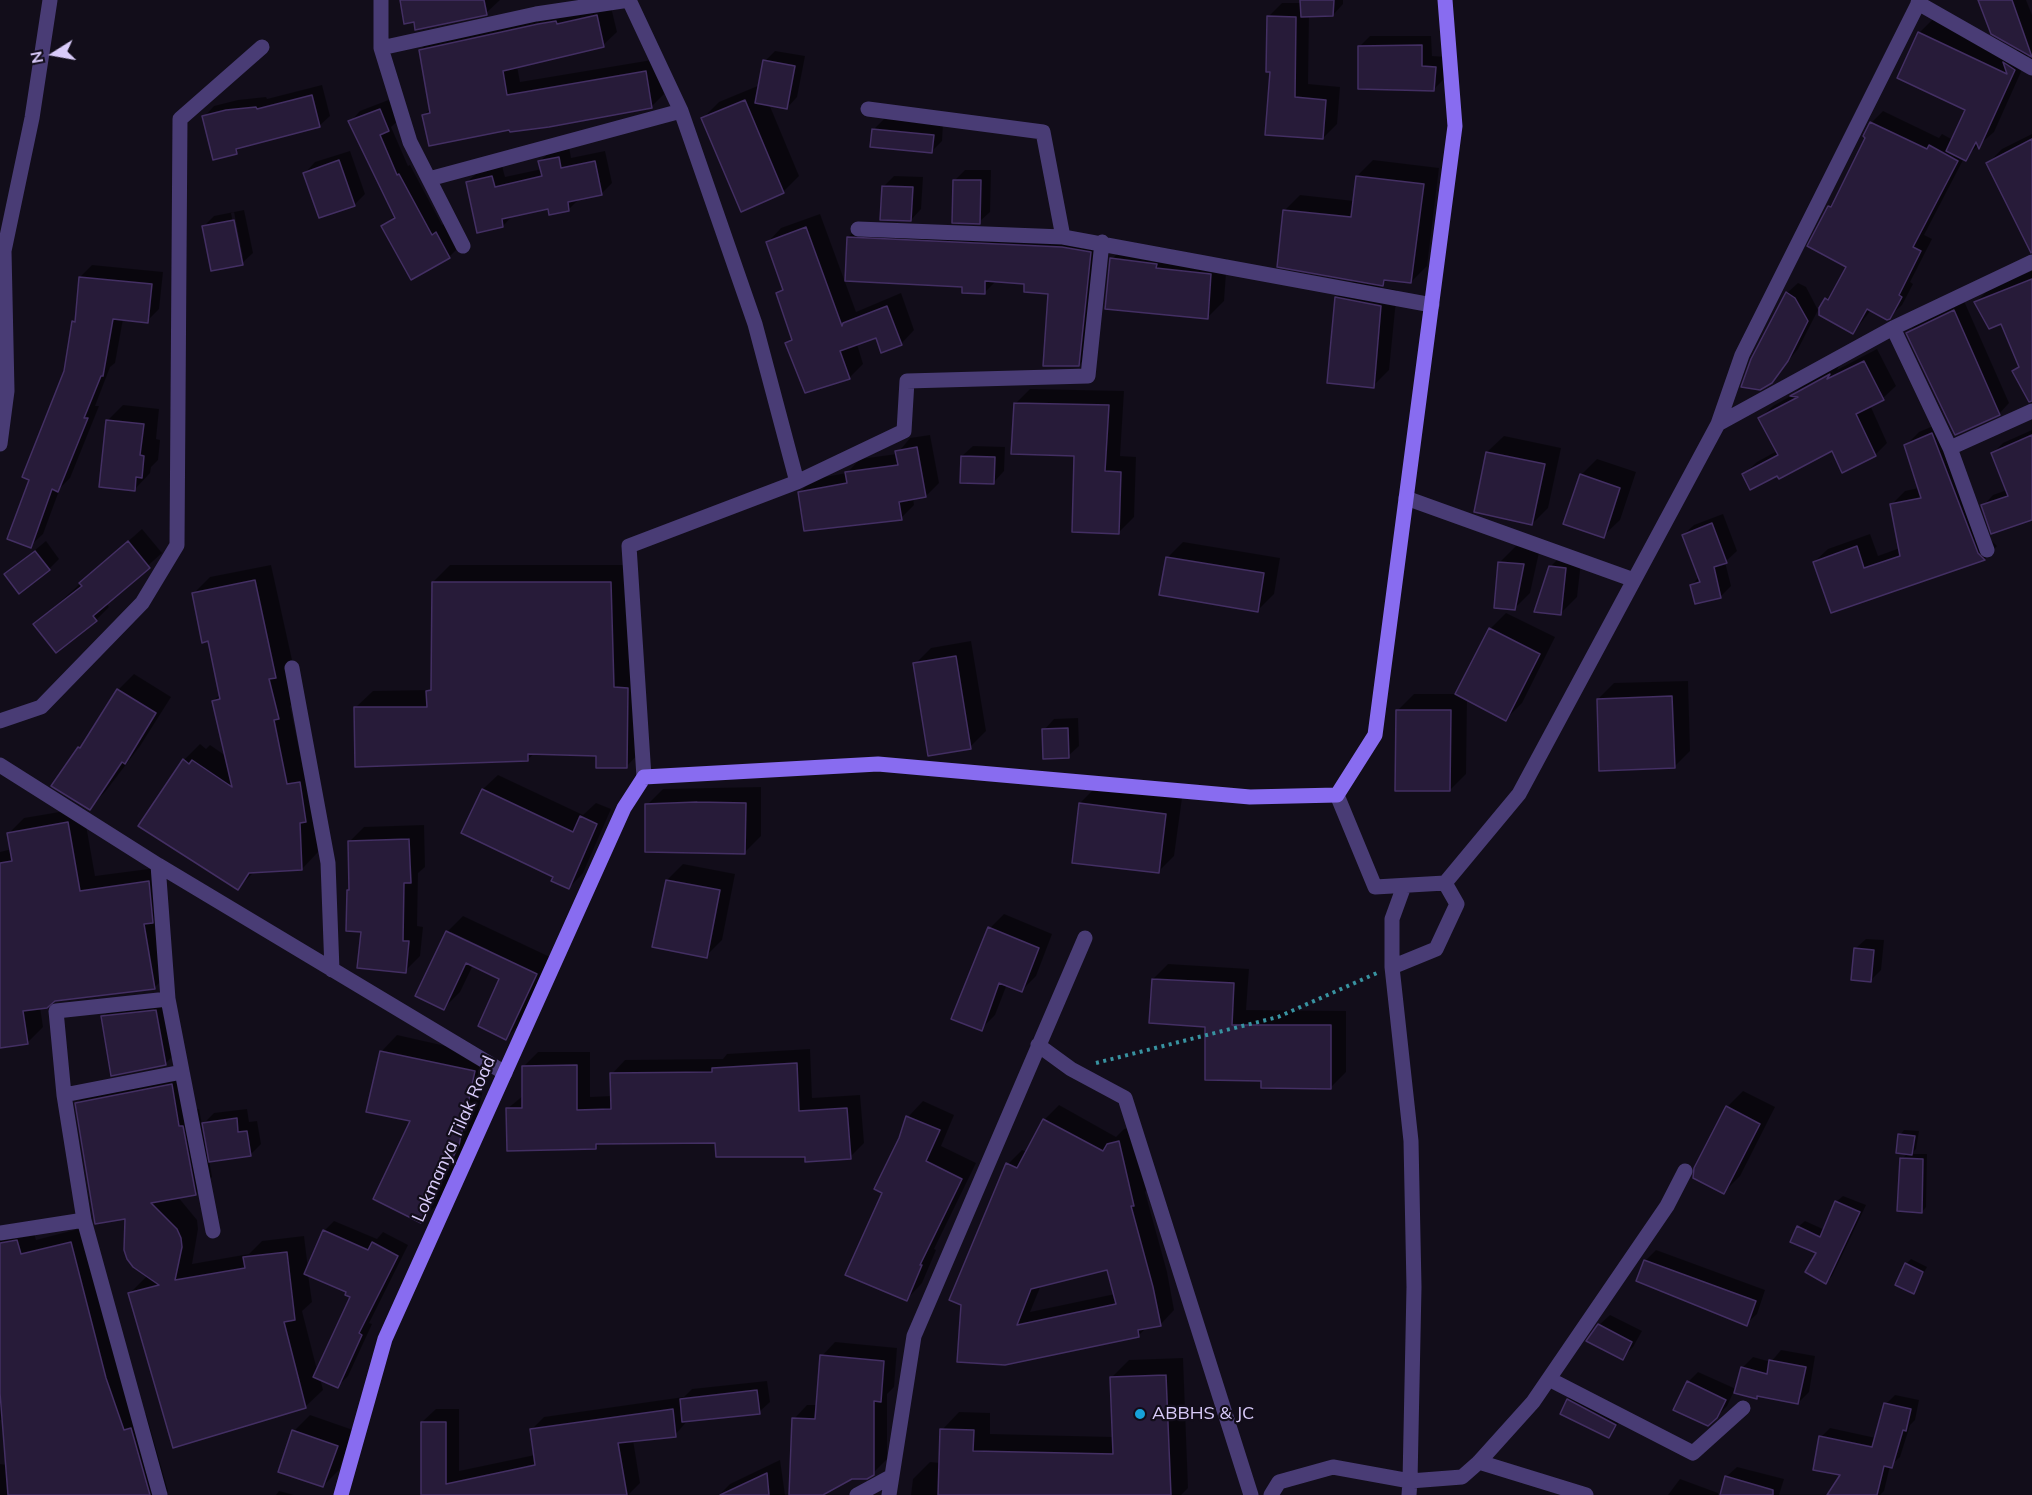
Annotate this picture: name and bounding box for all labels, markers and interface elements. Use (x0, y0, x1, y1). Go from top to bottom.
north arrow (24, 24, 84, 84)
text: N (25, 50, 47, 65)
street label: Lokmanya Tilak Road (408, 1053, 500, 1225)
place label: ABBHS & JC (1152, 1403, 1254, 1425)
marker: ABBHS & JC (1133, 1407, 1147, 1421)

